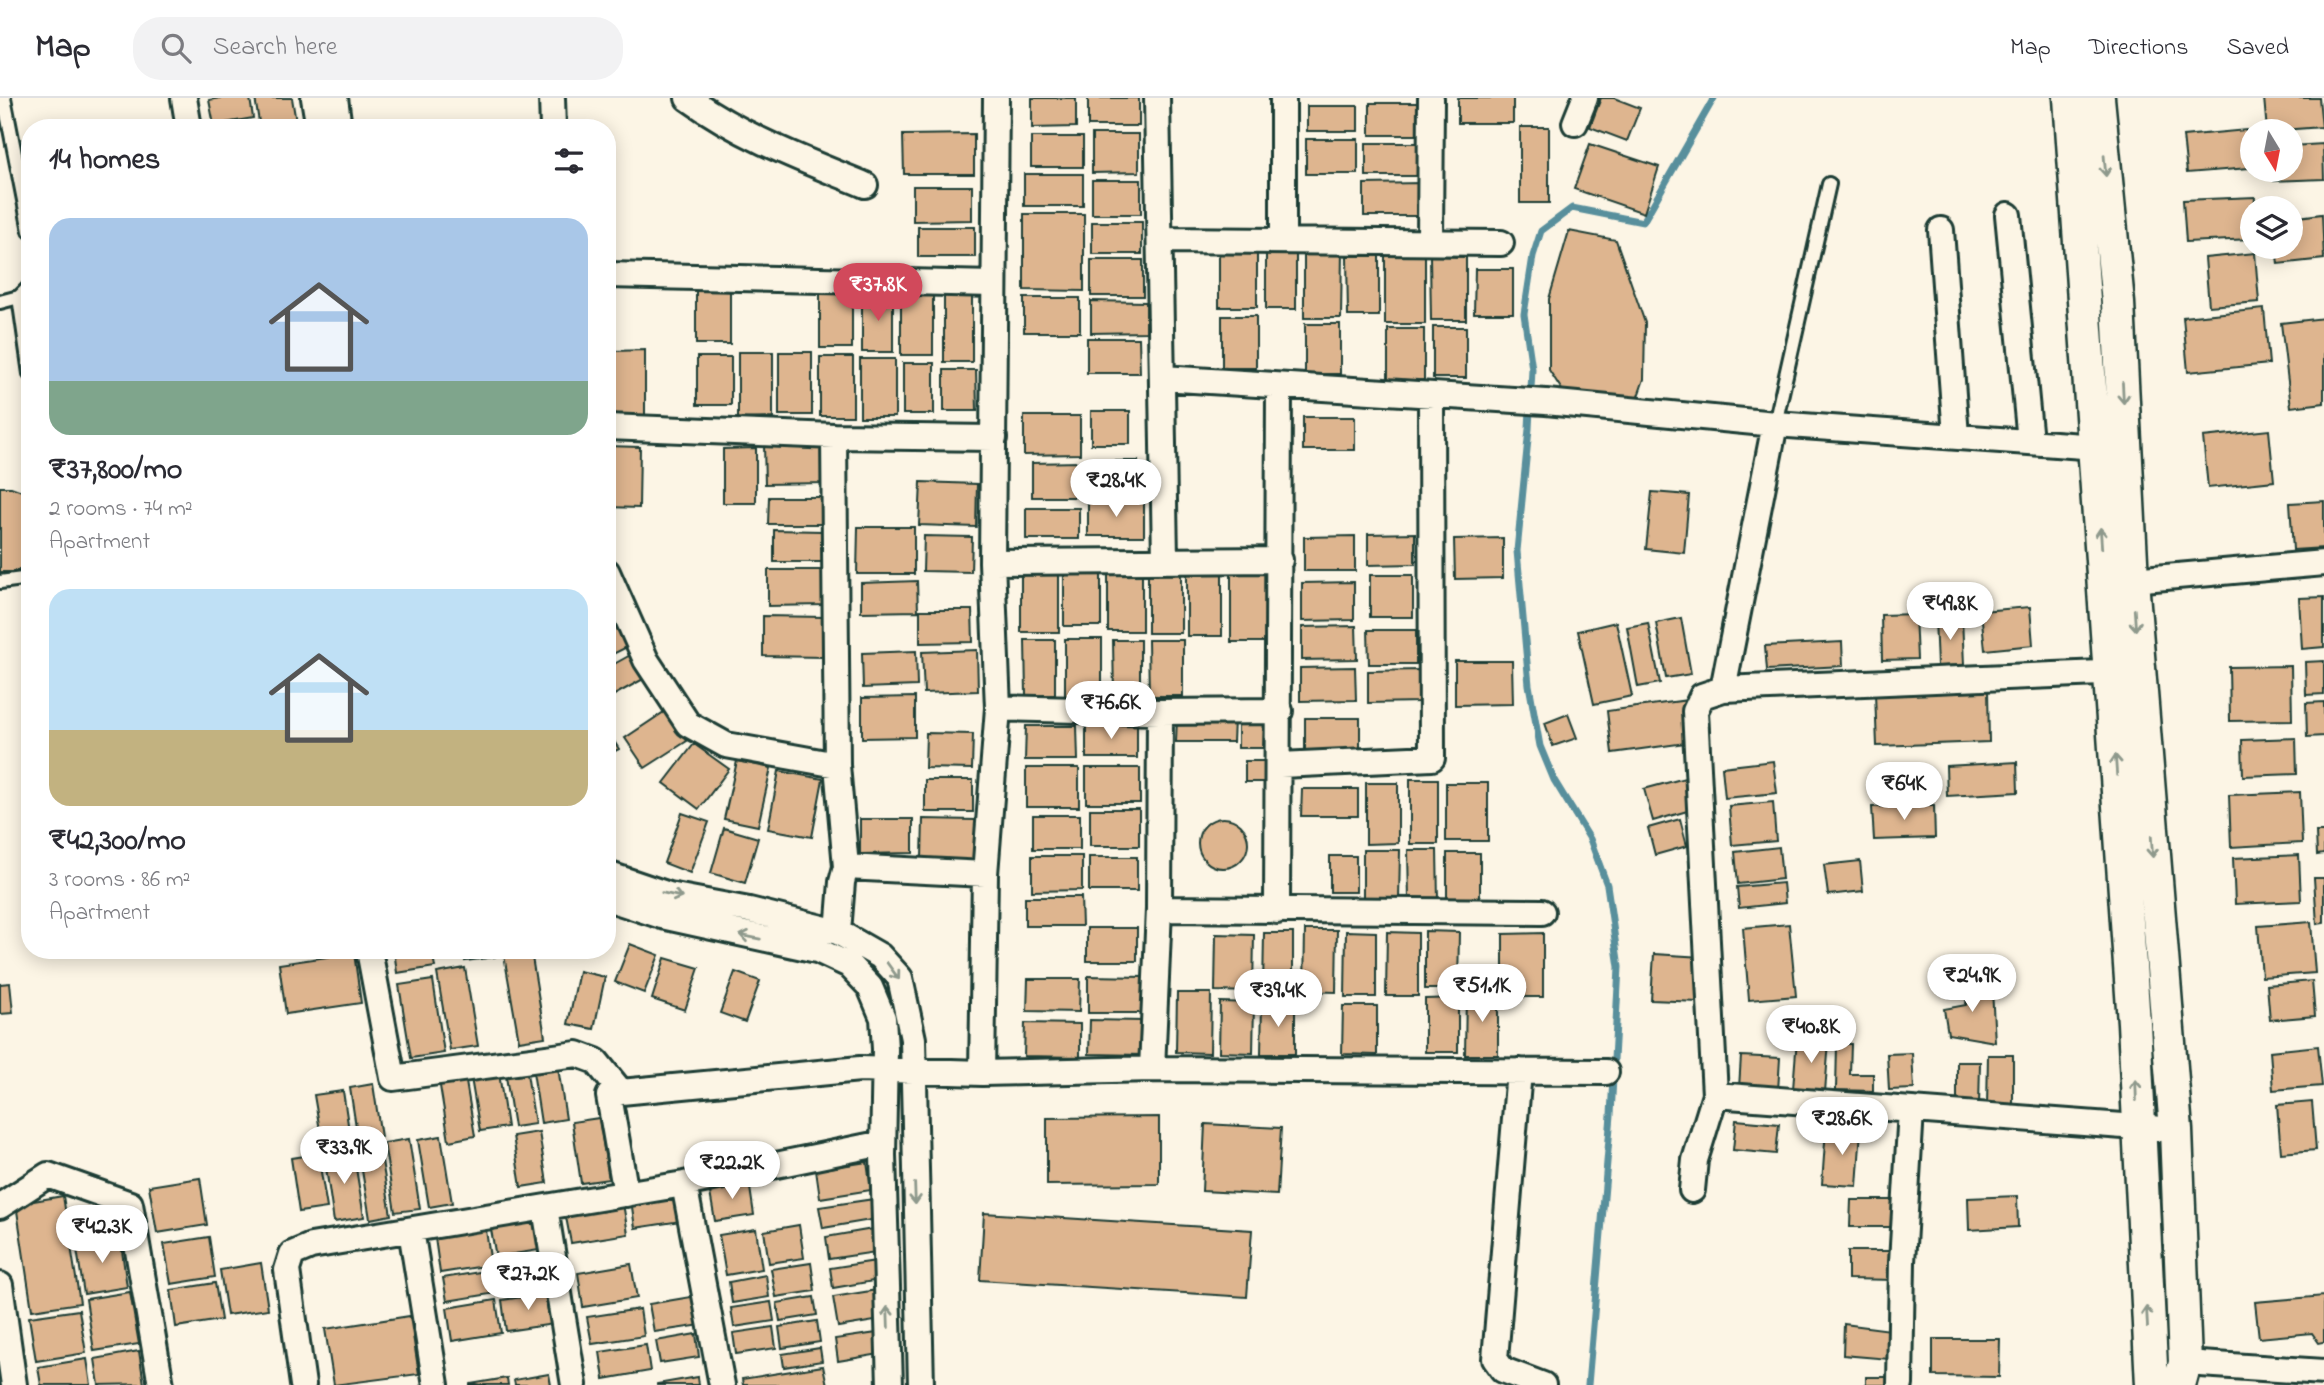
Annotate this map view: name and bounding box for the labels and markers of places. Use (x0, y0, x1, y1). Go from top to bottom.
pin: ₹37.8K (821, 264, 935, 323)
pin: ₹28.4K (1059, 460, 1173, 519)
pin: ₹49.8K (1893, 582, 2007, 642)
pin: ₹76.6K (1054, 682, 1168, 741)
pin: ₹64K (1863, 762, 1945, 822)
pin: ₹24.9K (1915, 954, 2029, 1014)
pin: ₹51.1K (1425, 964, 1539, 1024)
pin: ₹39.4K (1221, 970, 1335, 1029)
pin: ₹40.8K (1754, 1006, 1868, 1065)
pin: ₹28.6K (1785, 1098, 1899, 1157)
pin: ₹33.9K (287, 1126, 401, 1186)
pin: ₹22.2K (675, 1142, 789, 1201)
pin: ₹42.3K (45, 1206, 159, 1265)
pin: ₹27.2K (471, 1252, 585, 1312)

